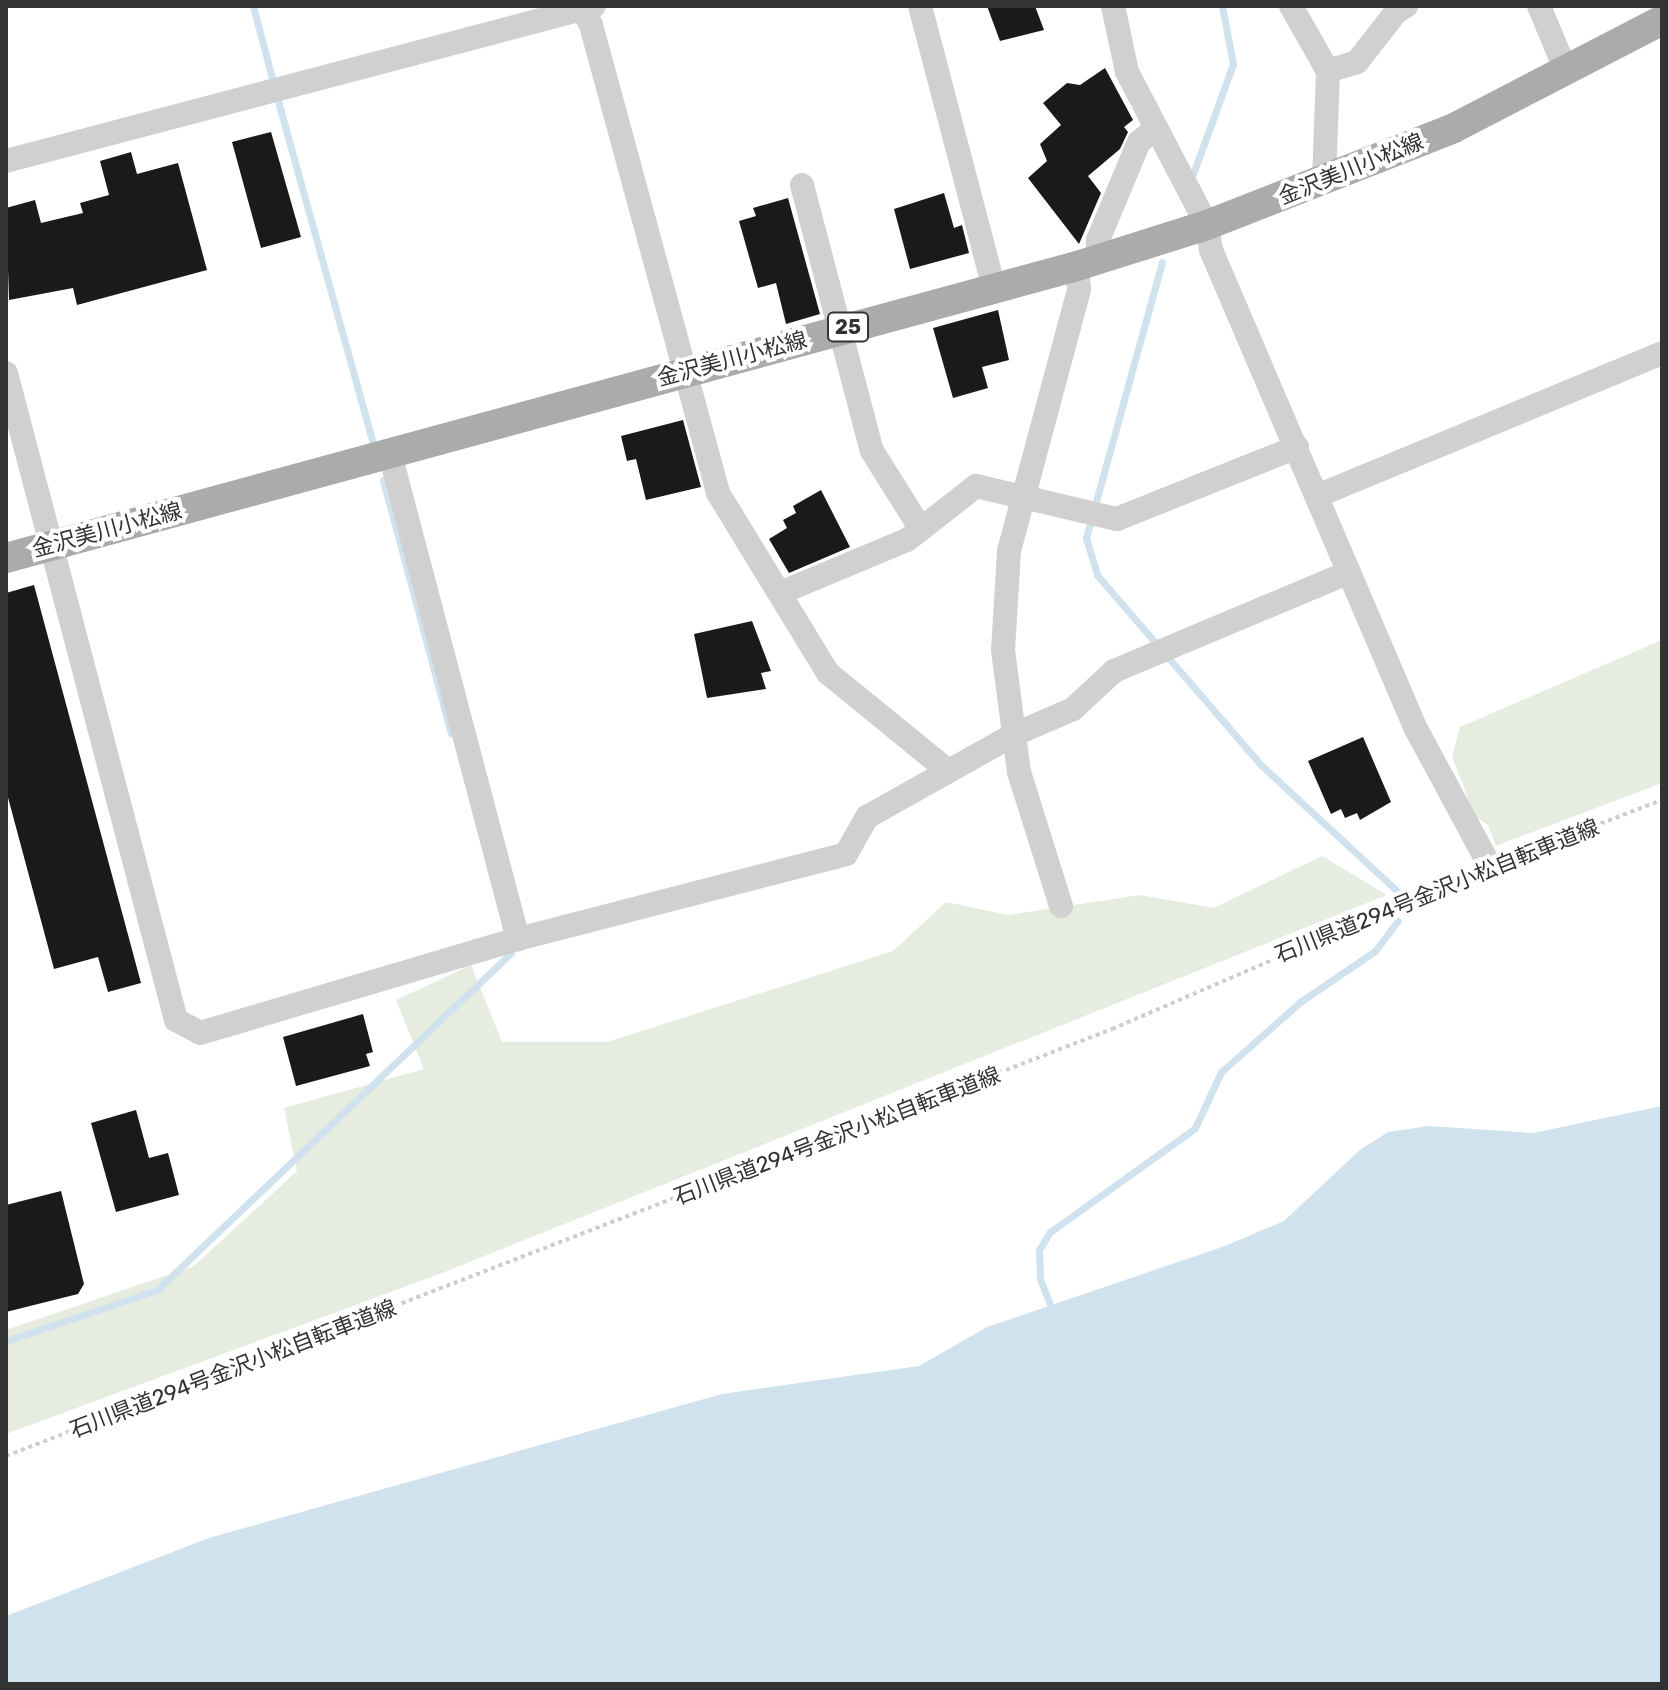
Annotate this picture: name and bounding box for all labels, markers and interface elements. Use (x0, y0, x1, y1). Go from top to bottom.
street label: 金沢美川小松線 (1275, 128, 1427, 210)
road number: 25 (826, 311, 870, 343)
street label: 金沢美川小松線 (654, 326, 810, 392)
street label: 金沢美川小松線 (29, 497, 185, 563)
street label: 石川県道294号金沢小松自転車道線 (1271, 814, 1603, 968)
street label: 石川県道294号金沢小松自転車道線 (670, 1061, 1004, 1211)
street label: 石川県道294号金沢小松自転車道線 (66, 1294, 400, 1444)

